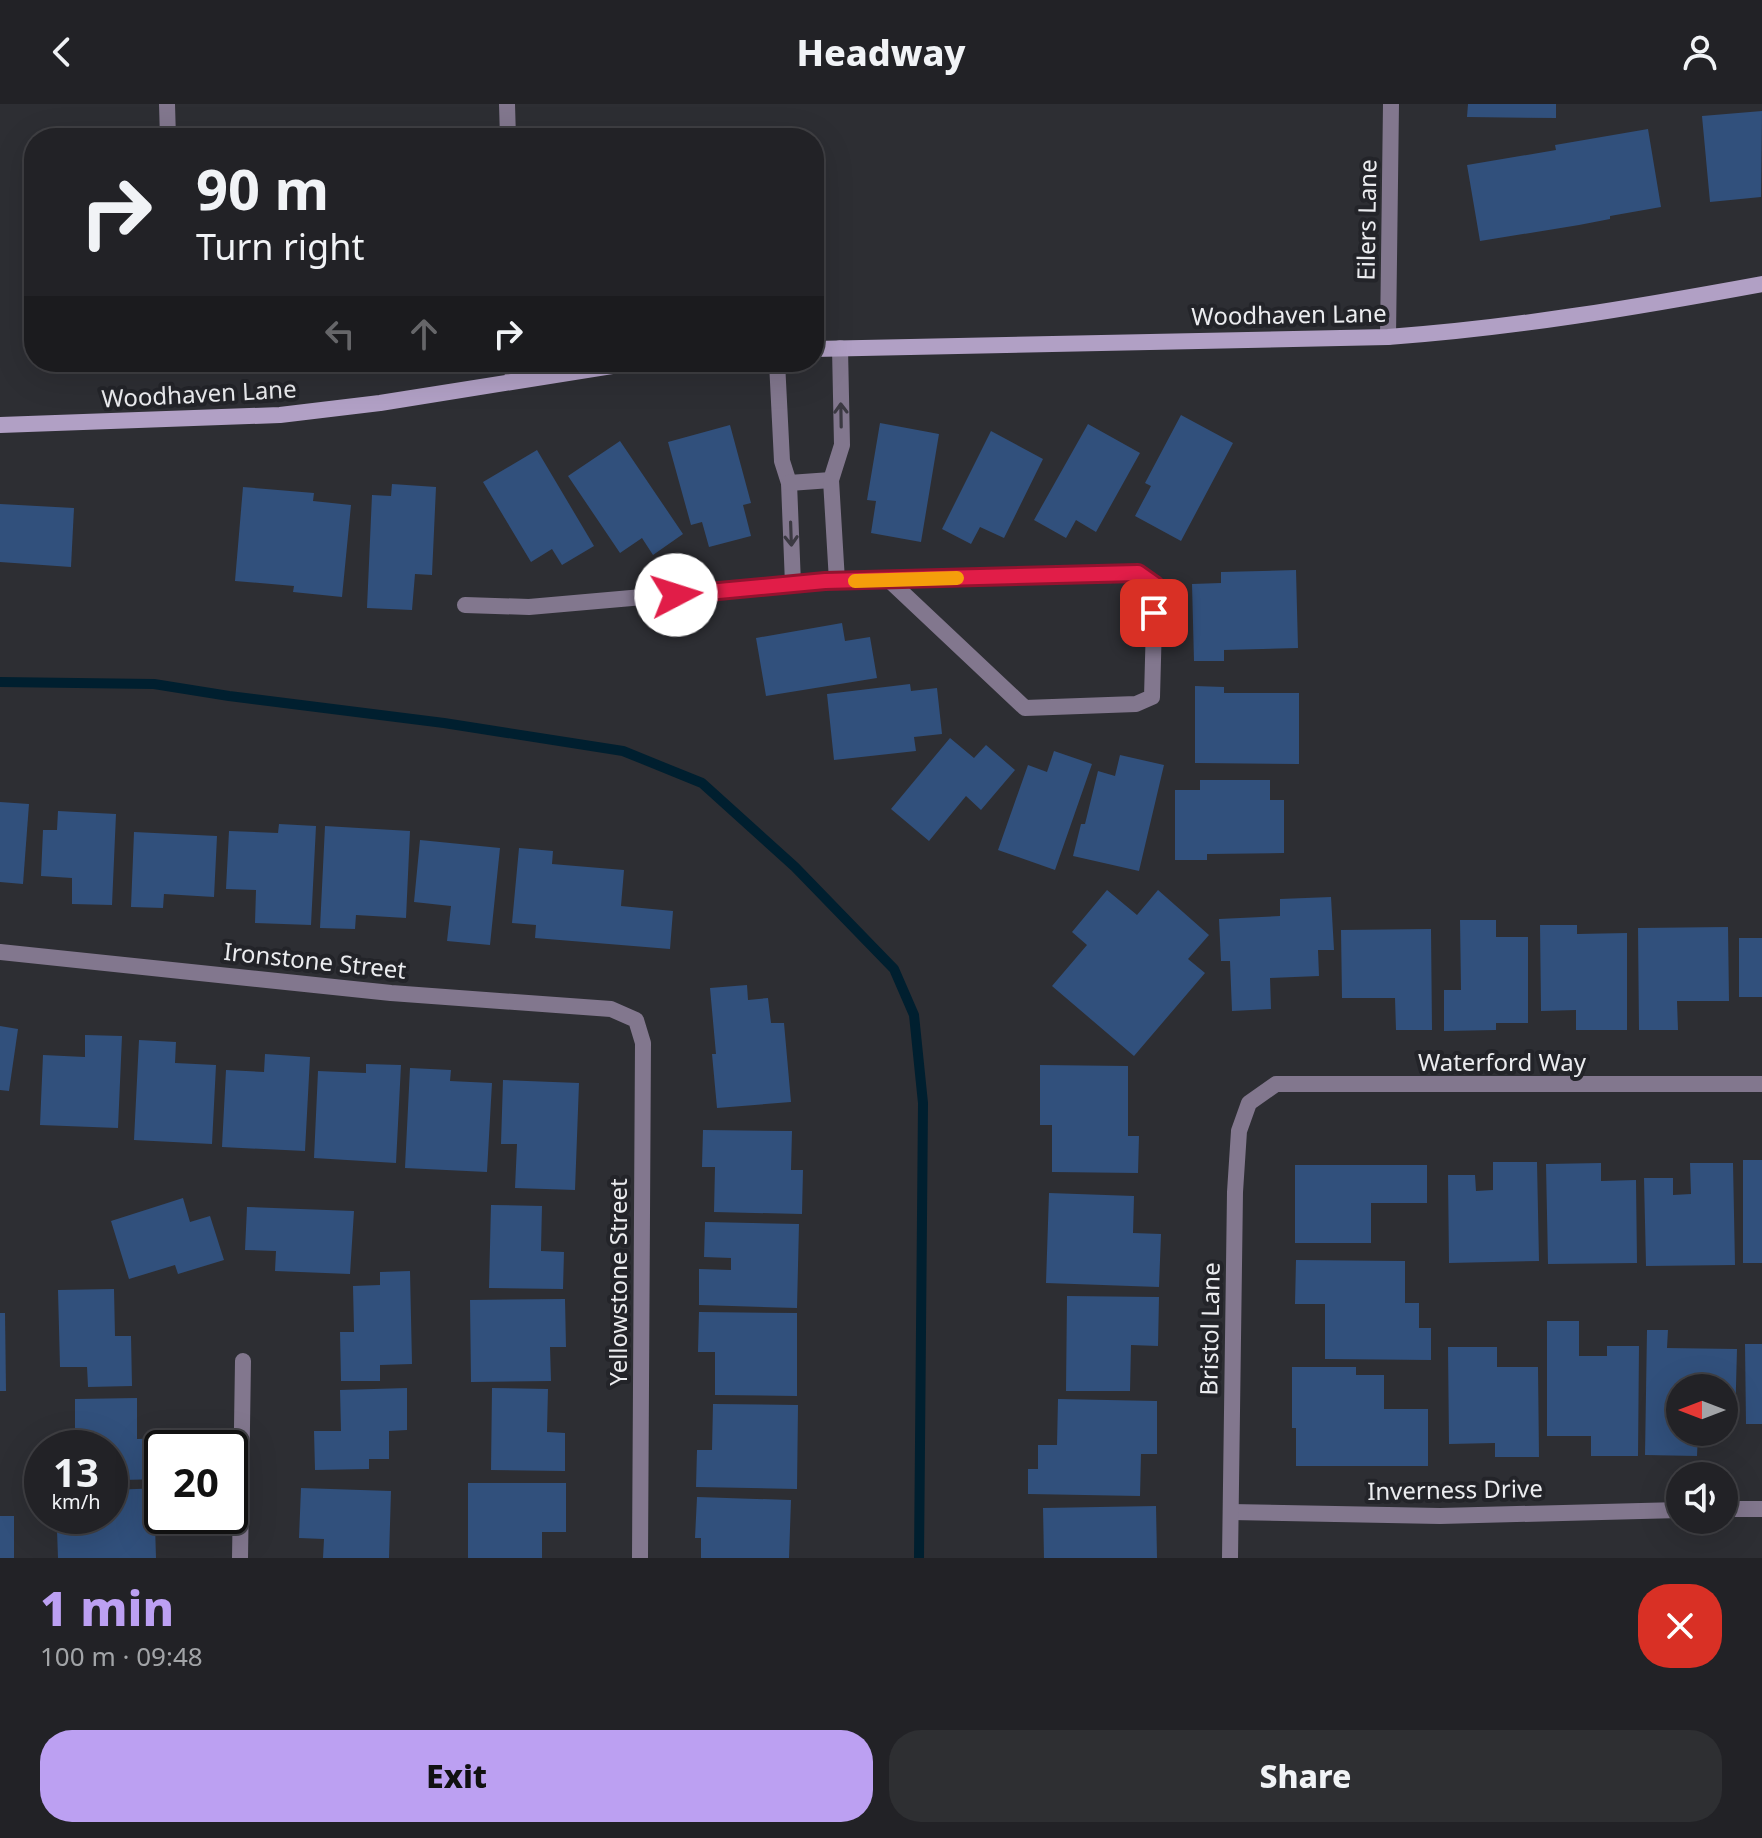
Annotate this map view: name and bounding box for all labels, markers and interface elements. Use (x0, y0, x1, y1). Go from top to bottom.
text: Headway (796, 28, 966, 77)
icon: back (40, 30, 84, 74)
icon: person (1678, 30, 1722, 74)
text: 90 m (196, 150, 329, 226)
street label: Eilers Lane (1348, 159, 1384, 281)
icon: right (64, 160, 168, 264)
text: Turn right (196, 222, 364, 271)
street label: Woodhaven Lane (1191, 296, 1387, 332)
icon: left (318, 312, 362, 356)
icon: ahead (402, 312, 446, 356)
icon: right (486, 312, 530, 356)
street label: Woodhaven Lane (101, 371, 297, 415)
one-way arrow (834, 402, 849, 429)
one-way arrow (783, 520, 798, 547)
position arrow (634, 553, 718, 637)
pin (1120, 579, 1188, 647)
icon: arrive (1132, 591, 1176, 635)
street label: Ironstone Street (222, 934, 408, 986)
street label: Waterford Way (1418, 1045, 1587, 1078)
street label: Yellowstone Street (601, 1178, 634, 1386)
street label: Bristol Lane (1191, 1262, 1227, 1396)
north arrow (1666, 1374, 1738, 1446)
map controls (1666, 1374, 1738, 1534)
speed limit sign: 20 (144, 1430, 248, 1534)
text: 13 (53, 1444, 99, 1499)
button: sound (1666, 1462, 1738, 1534)
street label: Inverness Drive (1367, 1471, 1543, 1507)
text: km/h (51, 1488, 101, 1515)
text: 1 min (40, 1575, 174, 1640)
button: close (1638, 1584, 1722, 1668)
text: 100 m · 09:48 (40, 1638, 203, 1674)
button: Exit (40, 1730, 873, 1822)
button: Share (889, 1730, 1722, 1822)

